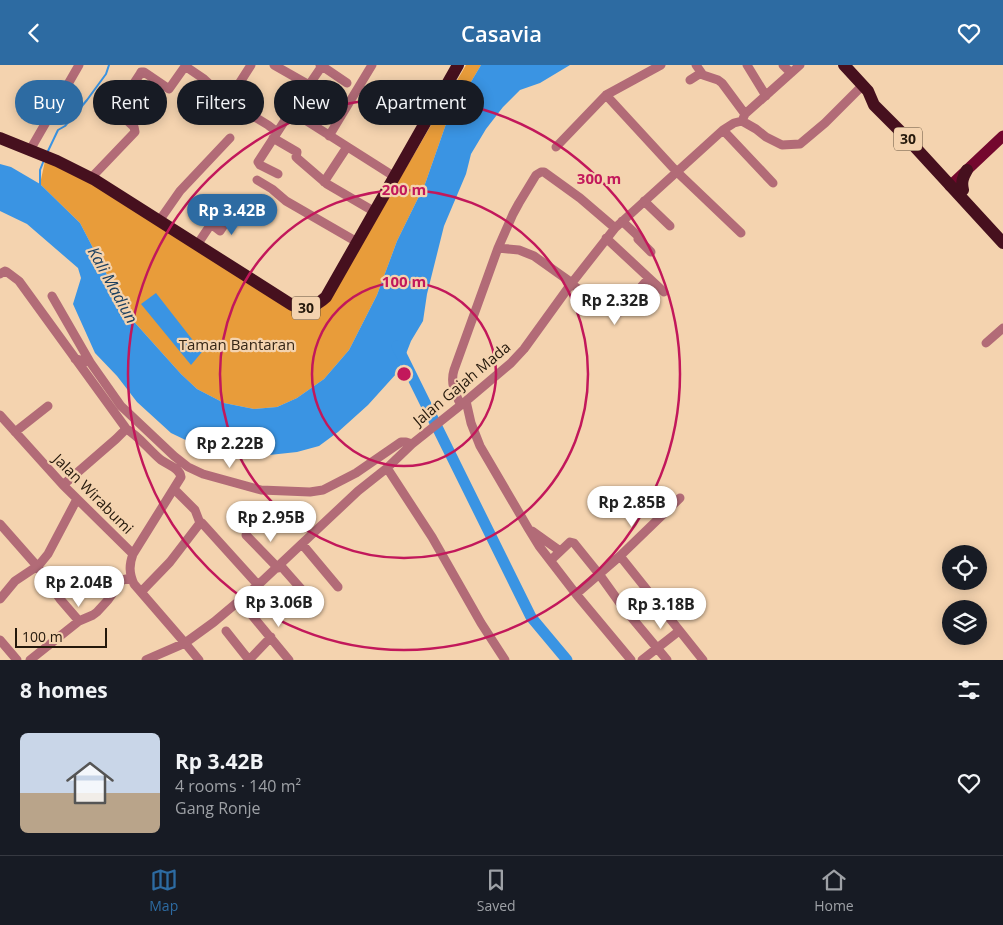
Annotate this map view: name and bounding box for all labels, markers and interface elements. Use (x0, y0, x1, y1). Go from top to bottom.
text: Casavia (461, 18, 542, 48)
icon: back (20, 19, 48, 47)
icon: heart (955, 19, 983, 47)
chip: Buy (15, 80, 83, 125)
chip: Rent (93, 80, 167, 125)
chip: Filters (177, 80, 264, 125)
chip: New (274, 80, 348, 125)
chip: Apartment (358, 80, 484, 125)
road number: 30 (894, 127, 922, 151)
text: 300 m (577, 168, 621, 188)
text: 200 m (382, 179, 426, 199)
pin: Rp 3.42B (180, 193, 284, 236)
text: Rp 3.42B (198, 199, 266, 221)
water label: Kali Madiun (83, 243, 143, 327)
text: 100 m (382, 271, 426, 291)
pin: Rp 2.32B (563, 283, 667, 326)
text: Rp 2.32B (581, 289, 649, 311)
road number: 30 (292, 297, 320, 319)
park label: Taman Bantaran (179, 334, 295, 354)
street label: Jalan Gajah Mada (407, 337, 514, 431)
centre of rings (395, 365, 413, 383)
pin: Rp 2.22B (178, 427, 282, 469)
text: Rp 2.22B (196, 432, 264, 454)
street label: Jalan Wirabumi (48, 447, 138, 538)
pin: Rp 2.85B (580, 485, 684, 528)
text: Rp 2.85B (598, 491, 666, 513)
pin: Rp 2.95B (219, 501, 323, 543)
text: Rp 2.95B (237, 506, 305, 528)
map controls (942, 545, 987, 645)
button: locate (942, 545, 987, 590)
pin: Rp 2.04B (27, 565, 131, 608)
text: Rp 2.04B (45, 571, 113, 593)
pin: Rp 3.06B (227, 585, 331, 628)
pin: Rp 3.18B (609, 587, 713, 630)
text: Rp 3.06B (245, 591, 313, 613)
text: Rp 3.18B (627, 593, 695, 615)
button: layers (942, 600, 987, 645)
scale bar (15, 625, 108, 648)
text: 100 m (22, 627, 63, 646)
text: 8 homes (20, 676, 108, 704)
icon: filters (955, 676, 983, 704)
text: Rp 3.42B (175, 747, 264, 775)
icon: home (60, 753, 120, 813)
icon: heart (955, 769, 983, 797)
text: 4 rooms · 140 m² (175, 775, 301, 797)
text: Gang Ronje (175, 797, 261, 819)
tab: Map (149, 866, 178, 915)
tab: Saved (477, 866, 516, 915)
tab: Home (814, 866, 854, 915)

